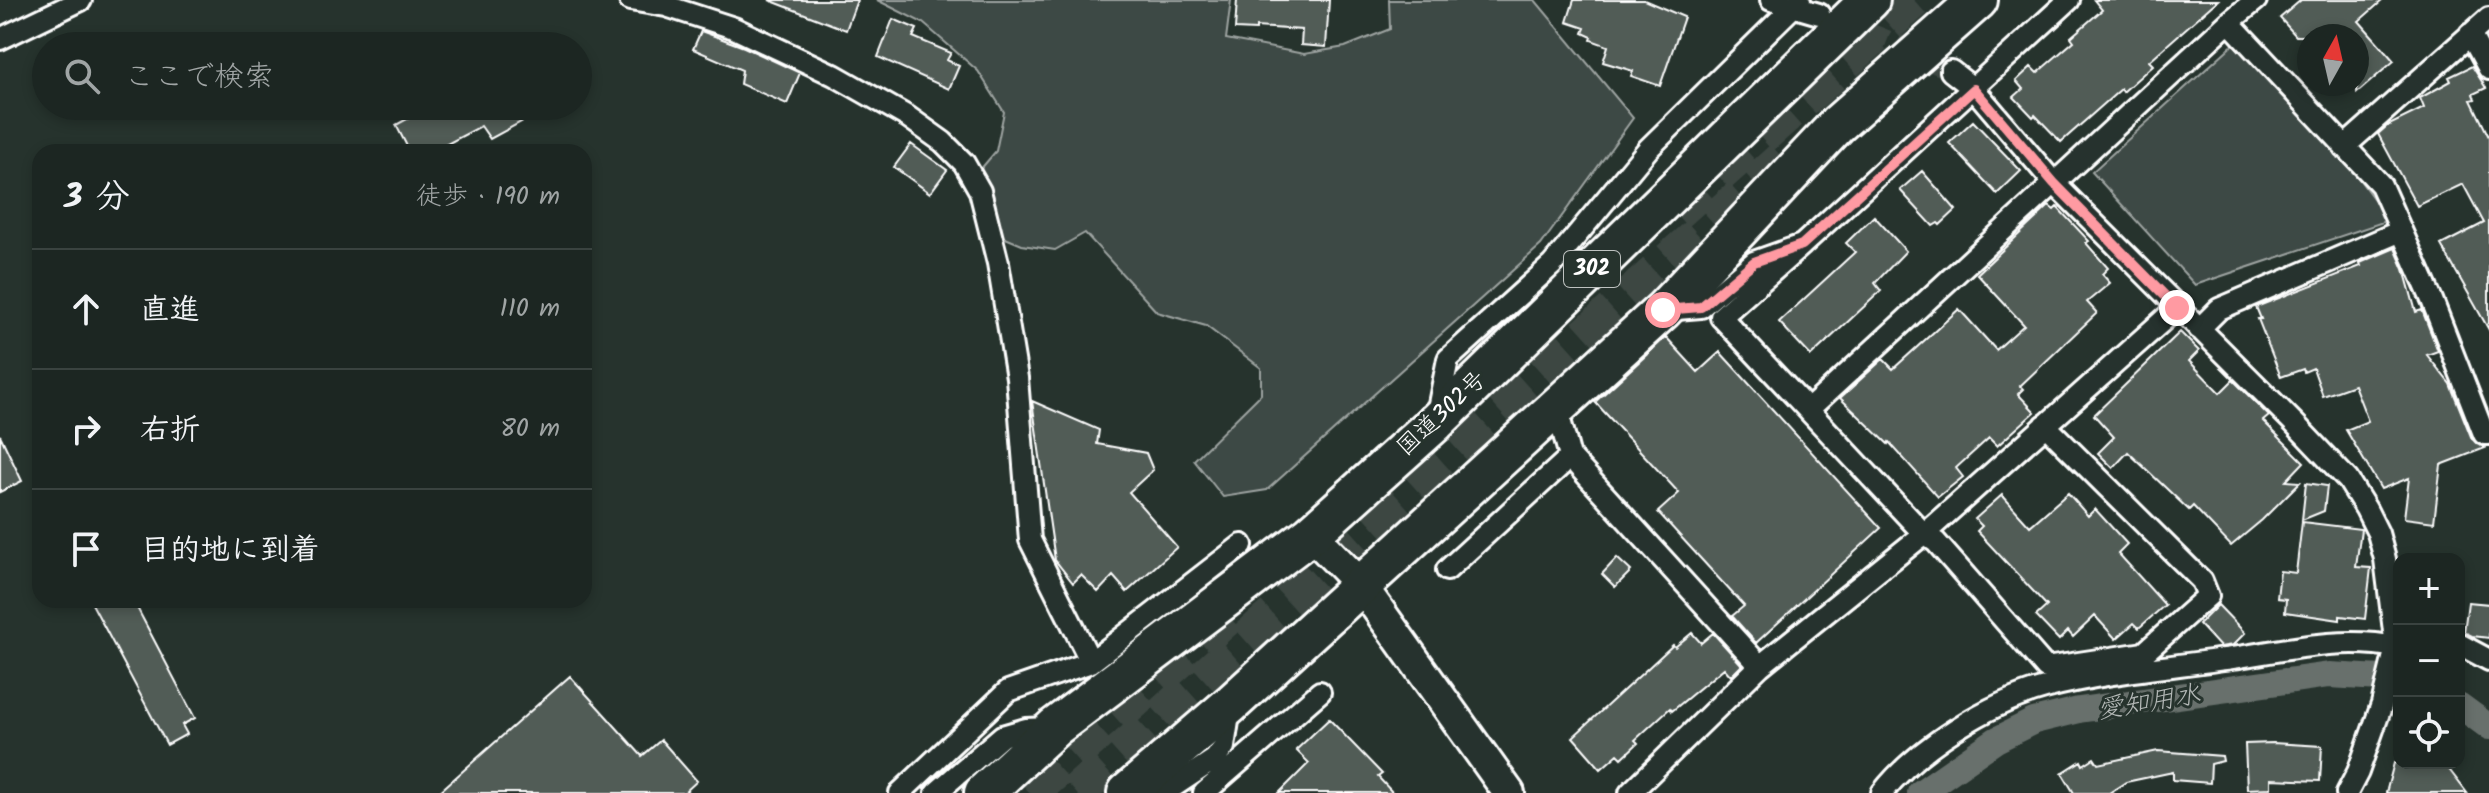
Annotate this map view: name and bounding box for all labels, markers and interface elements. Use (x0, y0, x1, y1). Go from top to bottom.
north arrow (2297, 24, 2369, 96)
search box (32, 32, 592, 120)
icon: search (60, 54, 104, 98)
text: ここで検索 (124, 54, 274, 102)
text: 3 分 (64, 171, 130, 225)
text: 徒歩 · 190 m (416, 176, 560, 218)
road number: 302 (1564, 251, 1620, 287)
icon: ahead (64, 287, 108, 331)
text: 直進 (140, 287, 200, 335)
text: 110 m (500, 288, 560, 330)
route end (2159, 290, 2195, 326)
route start (1645, 292, 1681, 328)
street label: 国道302号 (1388, 362, 1496, 466)
icon: right (64, 407, 108, 451)
text: 右折 (140, 407, 200, 455)
text: 80 m (500, 408, 560, 450)
icon: arrive (64, 527, 108, 571)
text: 目的地に到着 (140, 527, 320, 575)
map controls (2393, 553, 2465, 769)
button: + (2393, 553, 2465, 625)
button: − (2393, 625, 2465, 697)
water label: 愛知用水 (2094, 674, 2204, 732)
button: locate (2393, 697, 2465, 769)

